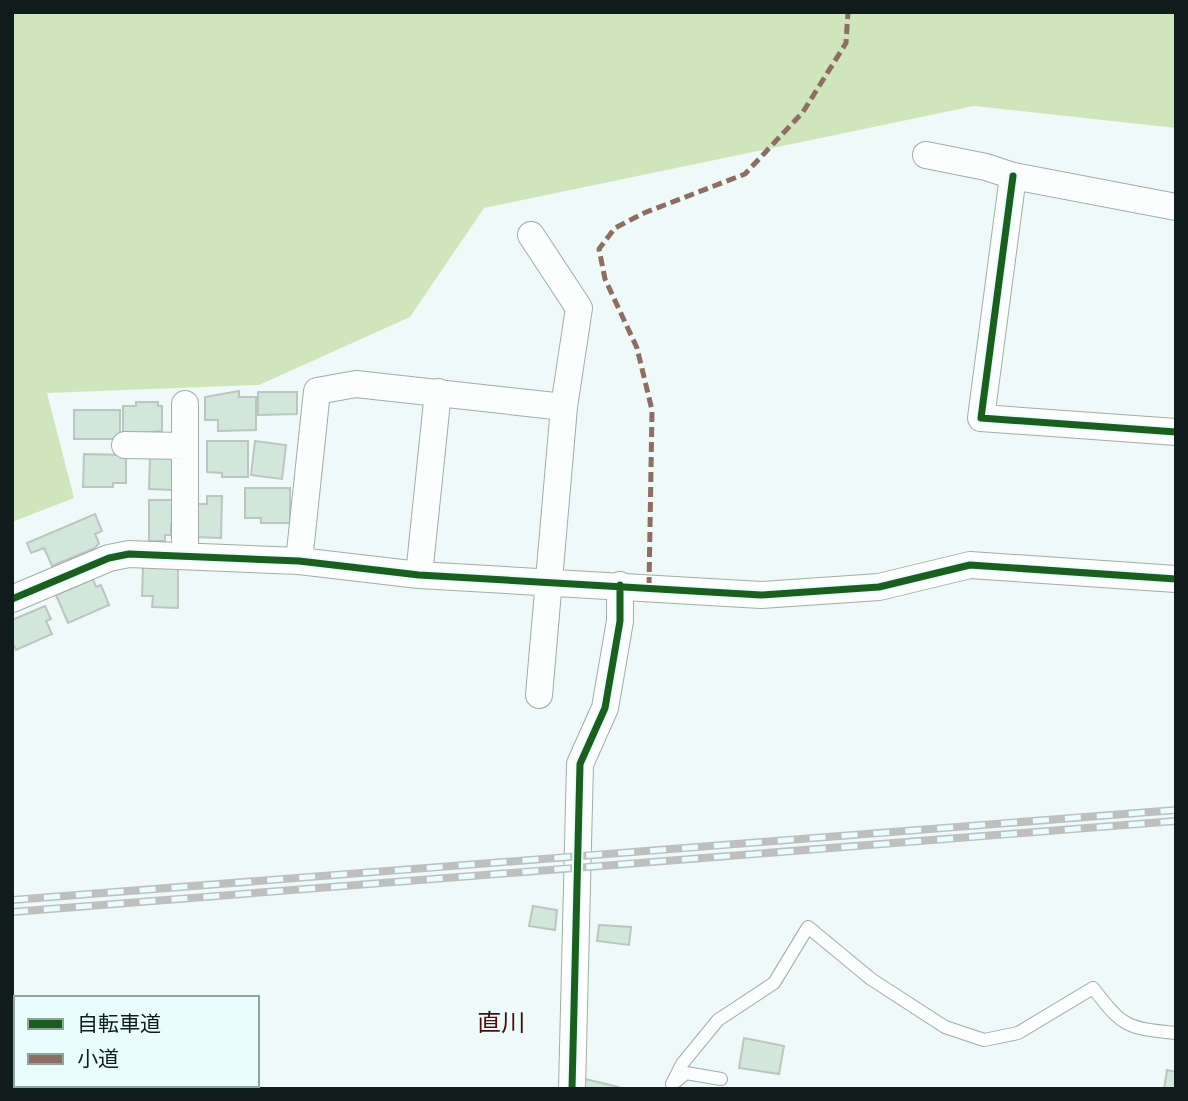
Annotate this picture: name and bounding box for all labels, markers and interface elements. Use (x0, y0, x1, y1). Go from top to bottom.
legend (14, 996, 259, 1087)
district label: 直川 (477, 1009, 525, 1037)
text: 自転車道 (77, 1012, 161, 1036)
text: 小道 (77, 1047, 119, 1071)

